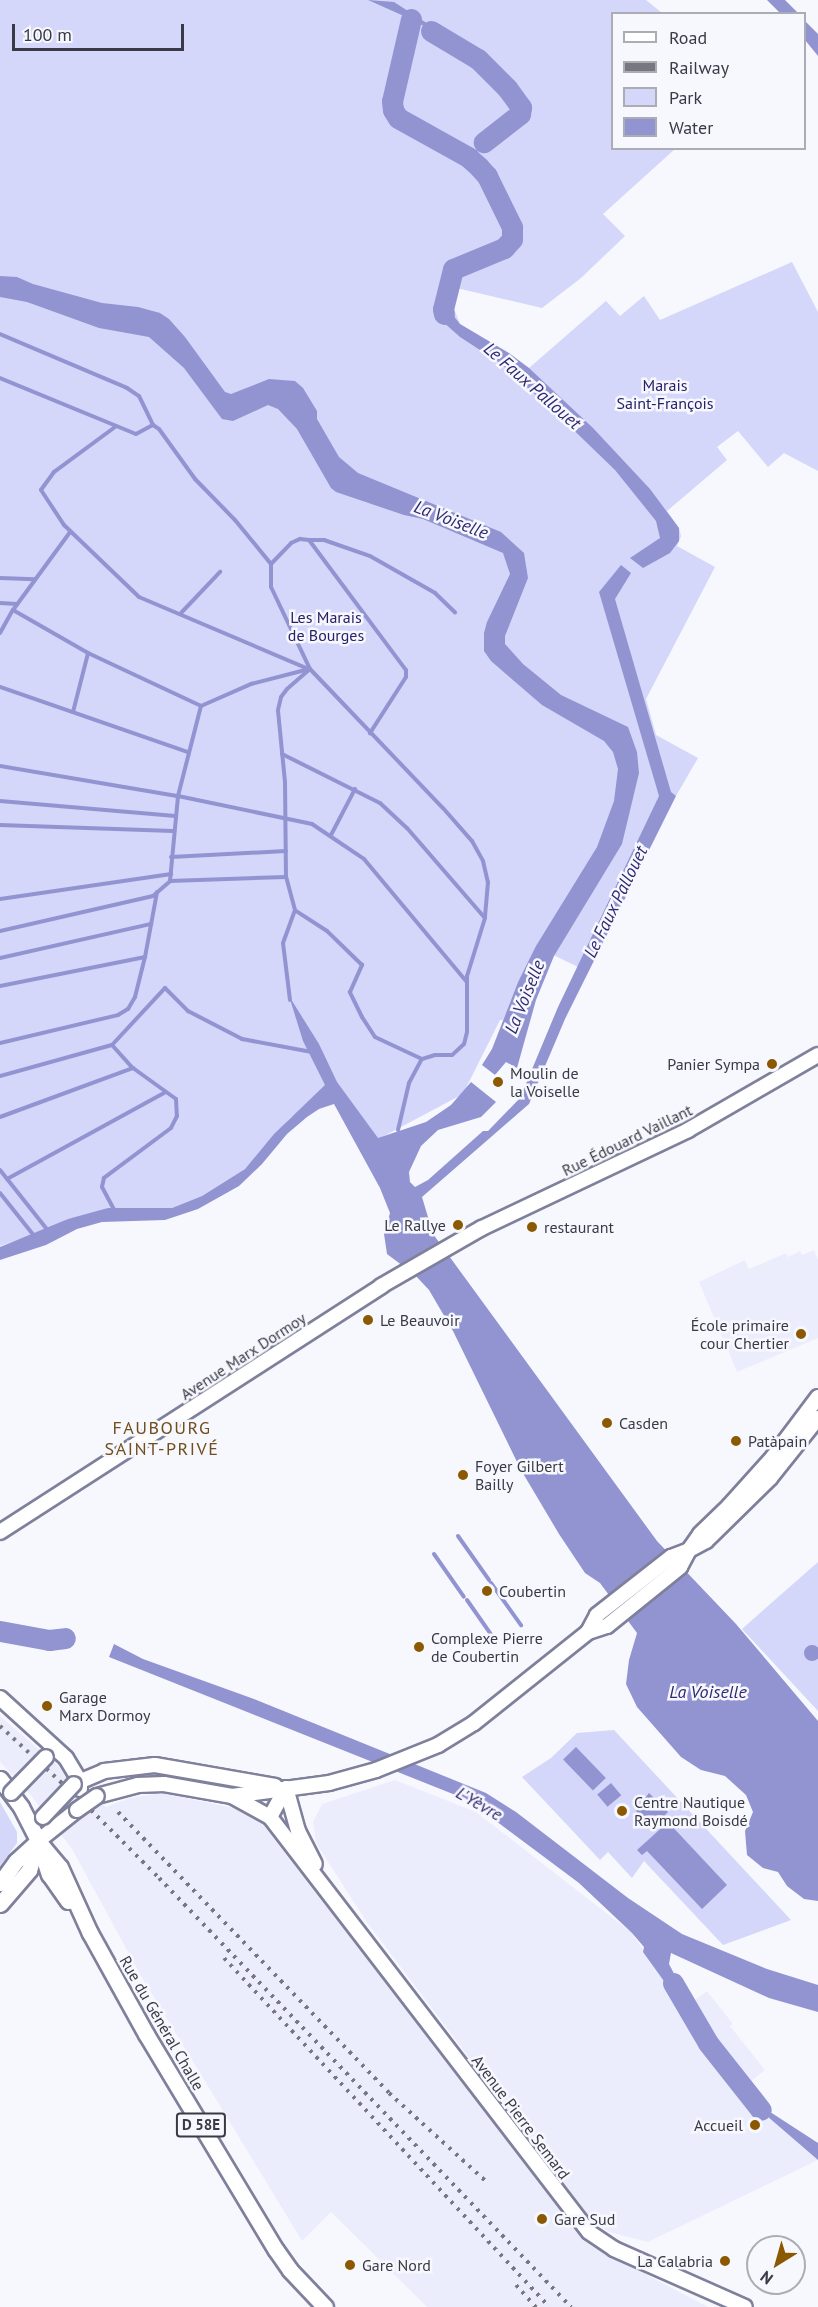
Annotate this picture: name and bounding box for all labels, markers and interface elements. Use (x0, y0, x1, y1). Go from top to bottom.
scale bar (15, 12, 188, 50)
legend (611, 12, 806, 150)
text: 100 m (23, 23, 72, 46)
text: Road (669, 26, 707, 49)
text: Railway (669, 56, 729, 79)
text: Park (669, 86, 702, 109)
text: Water (669, 116, 713, 139)
water label: Le Faux Pallouet (479, 338, 585, 434)
park label: Marais Saint-François (617, 375, 713, 413)
water label: La Voiselle (411, 496, 491, 544)
park label: Les Marais de Bourges (288, 607, 364, 645)
water label: Le Faux Pallouet (580, 842, 652, 962)
water label: La Voiselle (500, 957, 550, 1037)
place label: Panier Sympa (667, 1054, 760, 1074)
marker: Panier Sympa (765, 1057, 779, 1071)
place label: Moulin de la Voiselle (510, 1063, 580, 1101)
marker: Moulin de la Voiselle (491, 1075, 505, 1089)
street label: Rue Édouard Vaillant (559, 1100, 695, 1180)
place label: Le Rallye (384, 1215, 446, 1235)
place label: restaurant (544, 1217, 614, 1237)
marker: Le Rallye (451, 1218, 465, 1232)
marker: restaurant (525, 1220, 539, 1234)
street label: Avenue Marx Dormoy (177, 1308, 309, 1404)
place label: Le Beauvoir (380, 1310, 460, 1330)
marker: Le Beauvoir (361, 1313, 375, 1327)
place label: École primaire cour Chertier (691, 1315, 789, 1353)
marker: École primaire cour Chertier (794, 1327, 808, 1341)
place label: Casden (619, 1413, 668, 1433)
marker: Casden (600, 1416, 614, 1430)
district label: FAUBOURG SAINT-PRIVÉ (105, 1418, 219, 1460)
place label: Patàpain (748, 1431, 807, 1451)
marker: Patàpain (729, 1434, 743, 1448)
place label: Foyer Gilbert Bailly (475, 1456, 564, 1494)
marker: Foyer Gilbert Bailly (456, 1468, 470, 1482)
place label: Coubertin (499, 1581, 566, 1601)
marker: Coubertin (480, 1584, 494, 1598)
place label: Complexe Pierre de Coubertin (431, 1628, 543, 1666)
marker: Complexe Pierre de Coubertin (412, 1640, 426, 1654)
water label: La Voiselle (669, 1681, 747, 1703)
place label: Garage Marx Dormoy (59, 1687, 151, 1725)
marker: Garage Marx Dormoy (40, 1699, 54, 1713)
water label: L'Yèvre (452, 1782, 506, 1826)
place label: Centre Nautique Raymond Boisdé (634, 1792, 748, 1830)
marker: Centre Nautique Raymond Boisdé (615, 1804, 629, 1818)
street label: Rue du Général Challe (116, 1952, 208, 2094)
street label: Avenue Pierre Semard (468, 2051, 574, 2183)
road number: D 58E (176, 2113, 226, 2137)
place label: Accueil (694, 2115, 743, 2135)
marker: Accueil (748, 2118, 762, 2132)
place label: Gare Sud (554, 2209, 615, 2229)
marker: Gare Sud (535, 2212, 549, 2226)
north arrow (746, 2235, 806, 2295)
place label: La Calabria (637, 2251, 713, 2271)
marker: La Calabria (718, 2254, 732, 2268)
place label: Gare Nord (362, 2255, 431, 2275)
marker: Gare Nord (343, 2258, 357, 2272)
text: N (756, 2267, 777, 2289)

